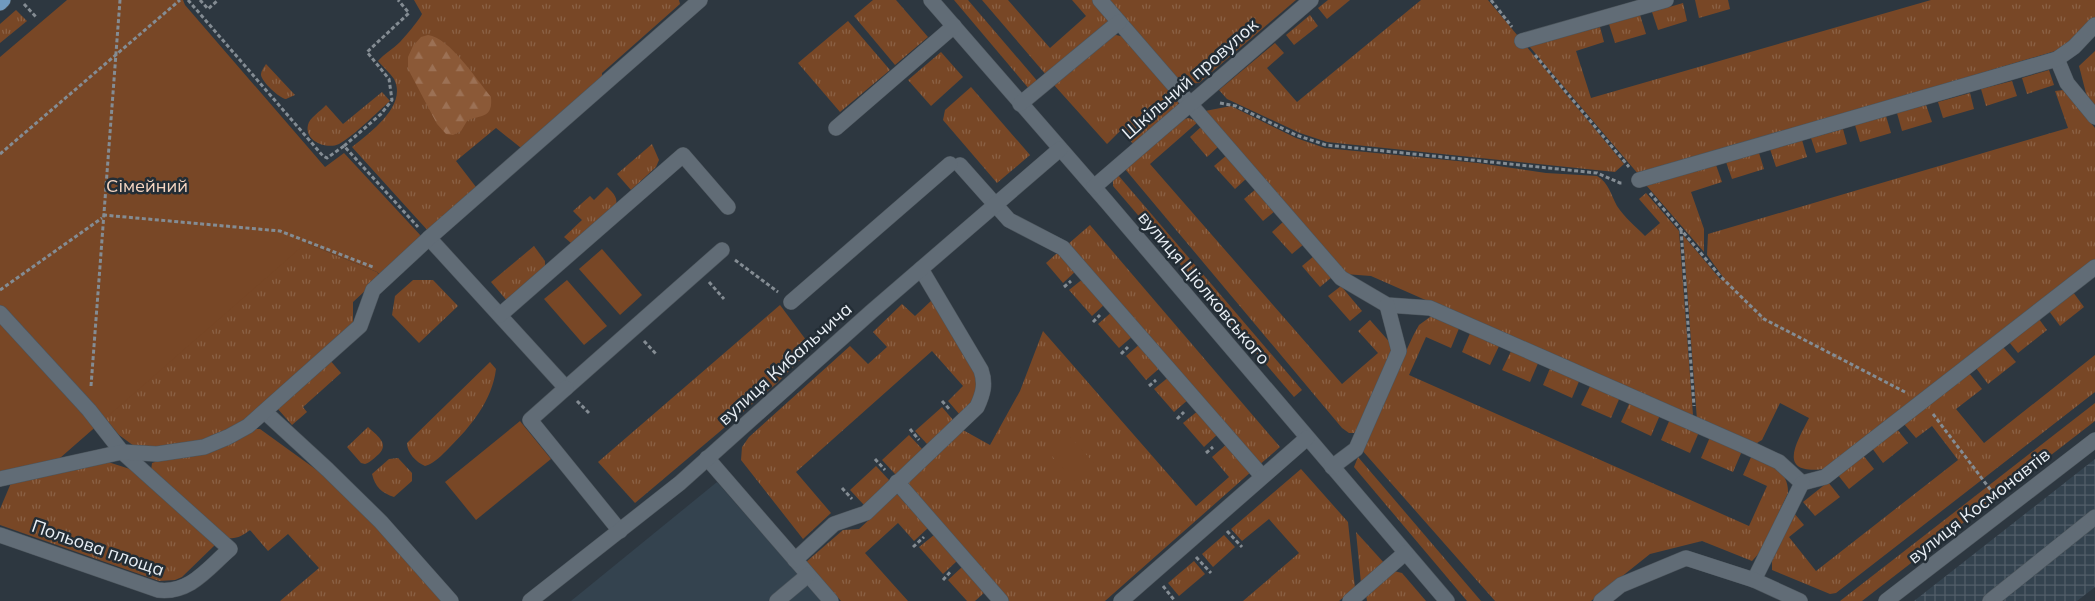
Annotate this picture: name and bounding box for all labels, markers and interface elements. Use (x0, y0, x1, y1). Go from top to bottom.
street label: Шкільний провулок (1117, 13, 1263, 144)
park label: Сімейний (106, 174, 188, 197)
street label: вулиця Ціолковського (1133, 206, 1275, 369)
street label: вулиця Кибальчича (713, 297, 856, 430)
street label: вулиця Космонавтів (1903, 443, 2055, 568)
street label: Польова площа (29, 514, 167, 581)

